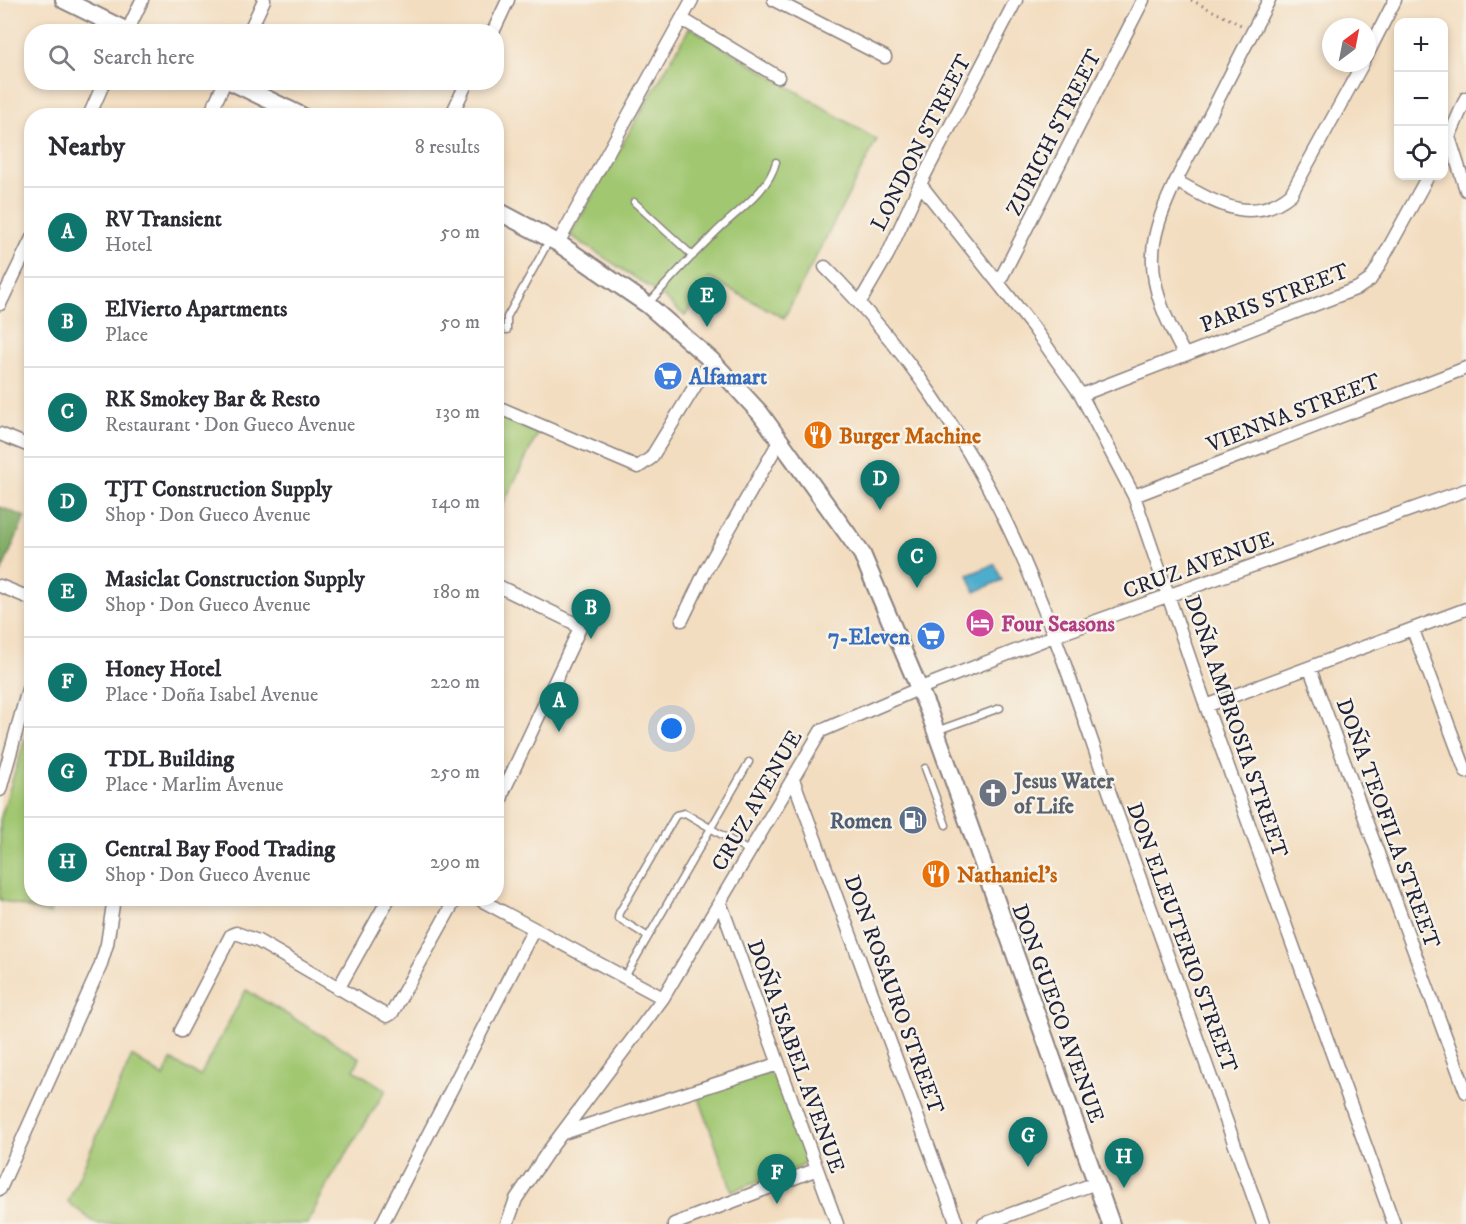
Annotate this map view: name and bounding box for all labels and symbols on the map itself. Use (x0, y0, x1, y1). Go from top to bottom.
north arrow (1322, 18, 1376, 72)
street label: ZURICH STREET (1001, 45, 1108, 220)
street label: LONDON STREET (865, 50, 978, 235)
street label: PARIS STREET (1197, 258, 1353, 339)
pin: E (688, 278, 726, 327)
supermarket icon: Alfamart (652, 360, 684, 392)
place label: Alfamart (688, 364, 767, 391)
street label: VIENNA STREET (1202, 368, 1384, 459)
restaurant icon: Burger Machine (802, 419, 834, 451)
place label: Burger Machine (839, 423, 981, 450)
pin: D (860, 460, 900, 510)
street label: CRUZ AVENUE (1120, 526, 1278, 605)
pin: C (898, 538, 936, 588)
pin: B (572, 590, 610, 639)
street label: DOÑA AMBROSIA STREET (1178, 591, 1294, 862)
hotel icon: Four Seasons (964, 607, 996, 639)
place label: Four Seasons (1001, 611, 1116, 638)
supermarket icon: 7-Eleven (915, 620, 947, 652)
place label: 7-Eleven (828, 624, 911, 651)
pin: A (540, 682, 578, 732)
street label: DOÑA TEOFILA STREET (1330, 695, 1446, 952)
your location (657, 714, 686, 743)
street label: CRUZ AVENUE (706, 725, 809, 876)
place label: Jesus Water of Life (1011, 768, 1115, 820)
church icon: Jesus Water of Life (977, 777, 1009, 809)
street label: DON ELEUTERIO STREET (1120, 799, 1243, 1076)
fuel station icon: Romen (897, 804, 929, 836)
place label: Romen (830, 808, 893, 835)
restaurant icon: Nathaniel's (920, 858, 952, 890)
place label: Nathaniel's (957, 862, 1058, 889)
street label: DON ROSAURO STREET (838, 871, 950, 1118)
street label: DON GUECO AVENUE (1005, 900, 1110, 1127)
street label: DOÑA ISABEL AVENUE (741, 936, 851, 1177)
pin: G (1008, 1118, 1048, 1167)
pin: H (1104, 1138, 1144, 1188)
pin: F (758, 1154, 796, 1204)

